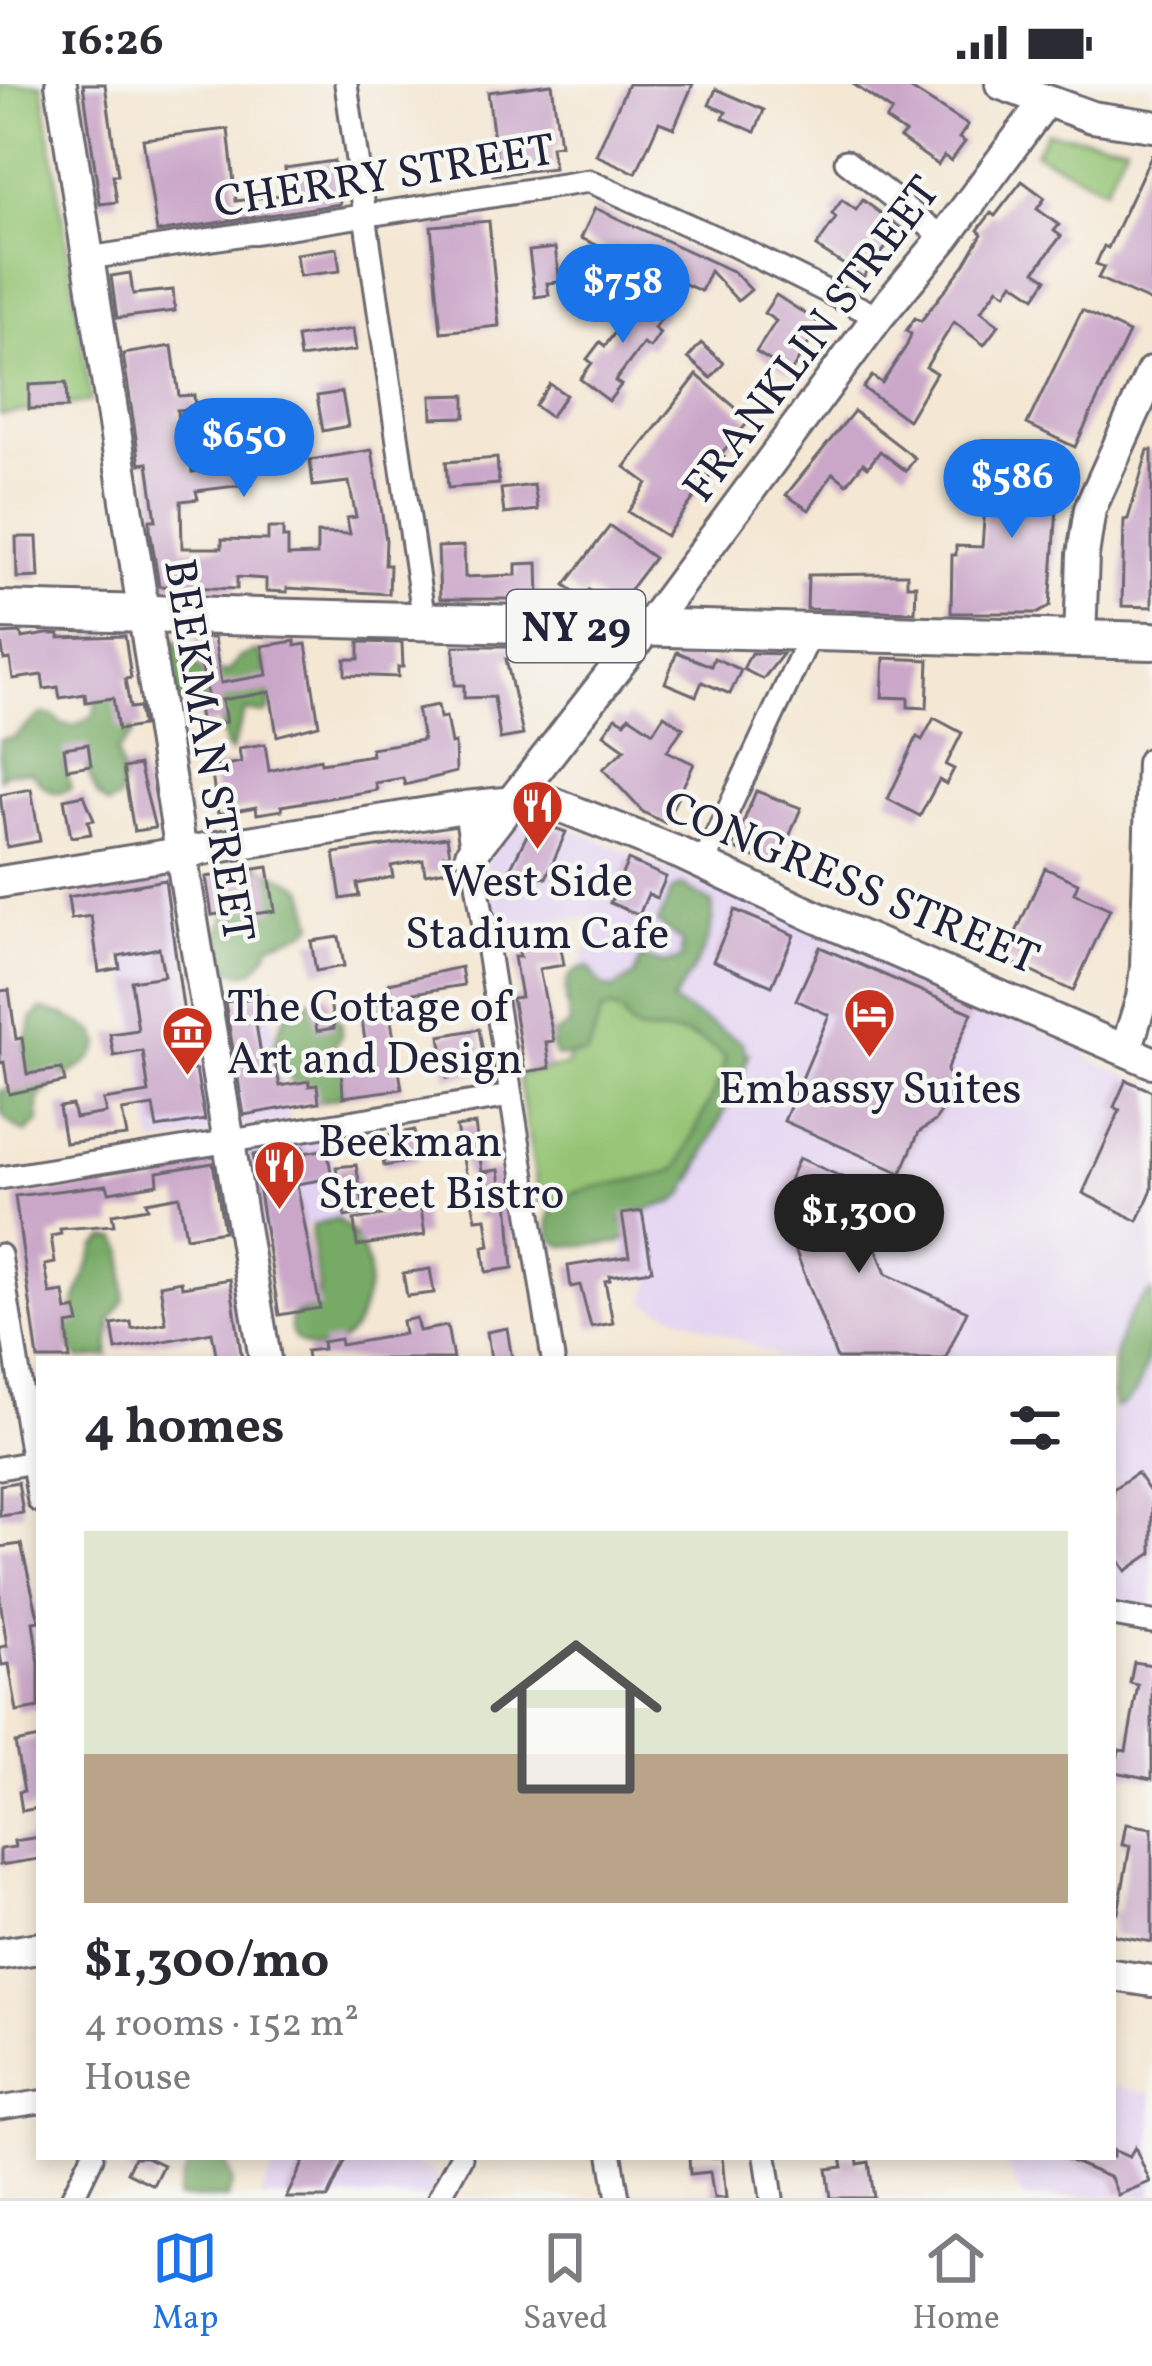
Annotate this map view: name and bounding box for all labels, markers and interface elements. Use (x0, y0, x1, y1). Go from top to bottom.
text: 16:26 (60, 11, 164, 74)
street label: CHERRY STREET (210, 120, 560, 236)
street label: FRANKLIN STREET (670, 165, 957, 517)
pin: $758 (552, 244, 694, 346)
text: $758 (583, 256, 663, 310)
pin: $650 (173, 398, 315, 500)
text: $650 (201, 410, 287, 464)
pin: $586 (941, 439, 1083, 541)
text: $586 (970, 451, 1054, 505)
street label: BEEKMAN STREET (145, 555, 268, 947)
road number: NY 29 (507, 590, 645, 662)
street label: CONGRESS STREET (653, 777, 1048, 993)
restaurant icon: West Side Stadium Cafe (509, 778, 565, 852)
place label: West Side Stadium Cafe (405, 853, 669, 968)
place label: The Cottage of Art and Design (227, 978, 523, 1093)
hotel icon: Embassy Suites (842, 985, 898, 1059)
museum icon: The Cottage of Art and Design (160, 1003, 216, 1077)
place label: Embassy Suites (718, 1060, 1022, 1123)
place label: Beekman Street Bistro (318, 1113, 564, 1228)
restaurant icon: Beekman Street Bistro (251, 1138, 307, 1212)
pin: $1,300 (761, 1174, 957, 1276)
text: $1,300 (801, 1186, 917, 1240)
text: 4 homes (84, 1393, 285, 1464)
icon: filters (1002, 1395, 1068, 1461)
icon: home (468, 1609, 684, 1825)
text: $1,300/mo (84, 1927, 329, 1998)
text: 4 rooms · 152 m² (84, 1998, 359, 2052)
text: House (84, 2052, 191, 2106)
tab: Map (152, 2225, 218, 2343)
tab: Saved (523, 2225, 608, 2343)
tab: Home (912, 2225, 1000, 2343)

